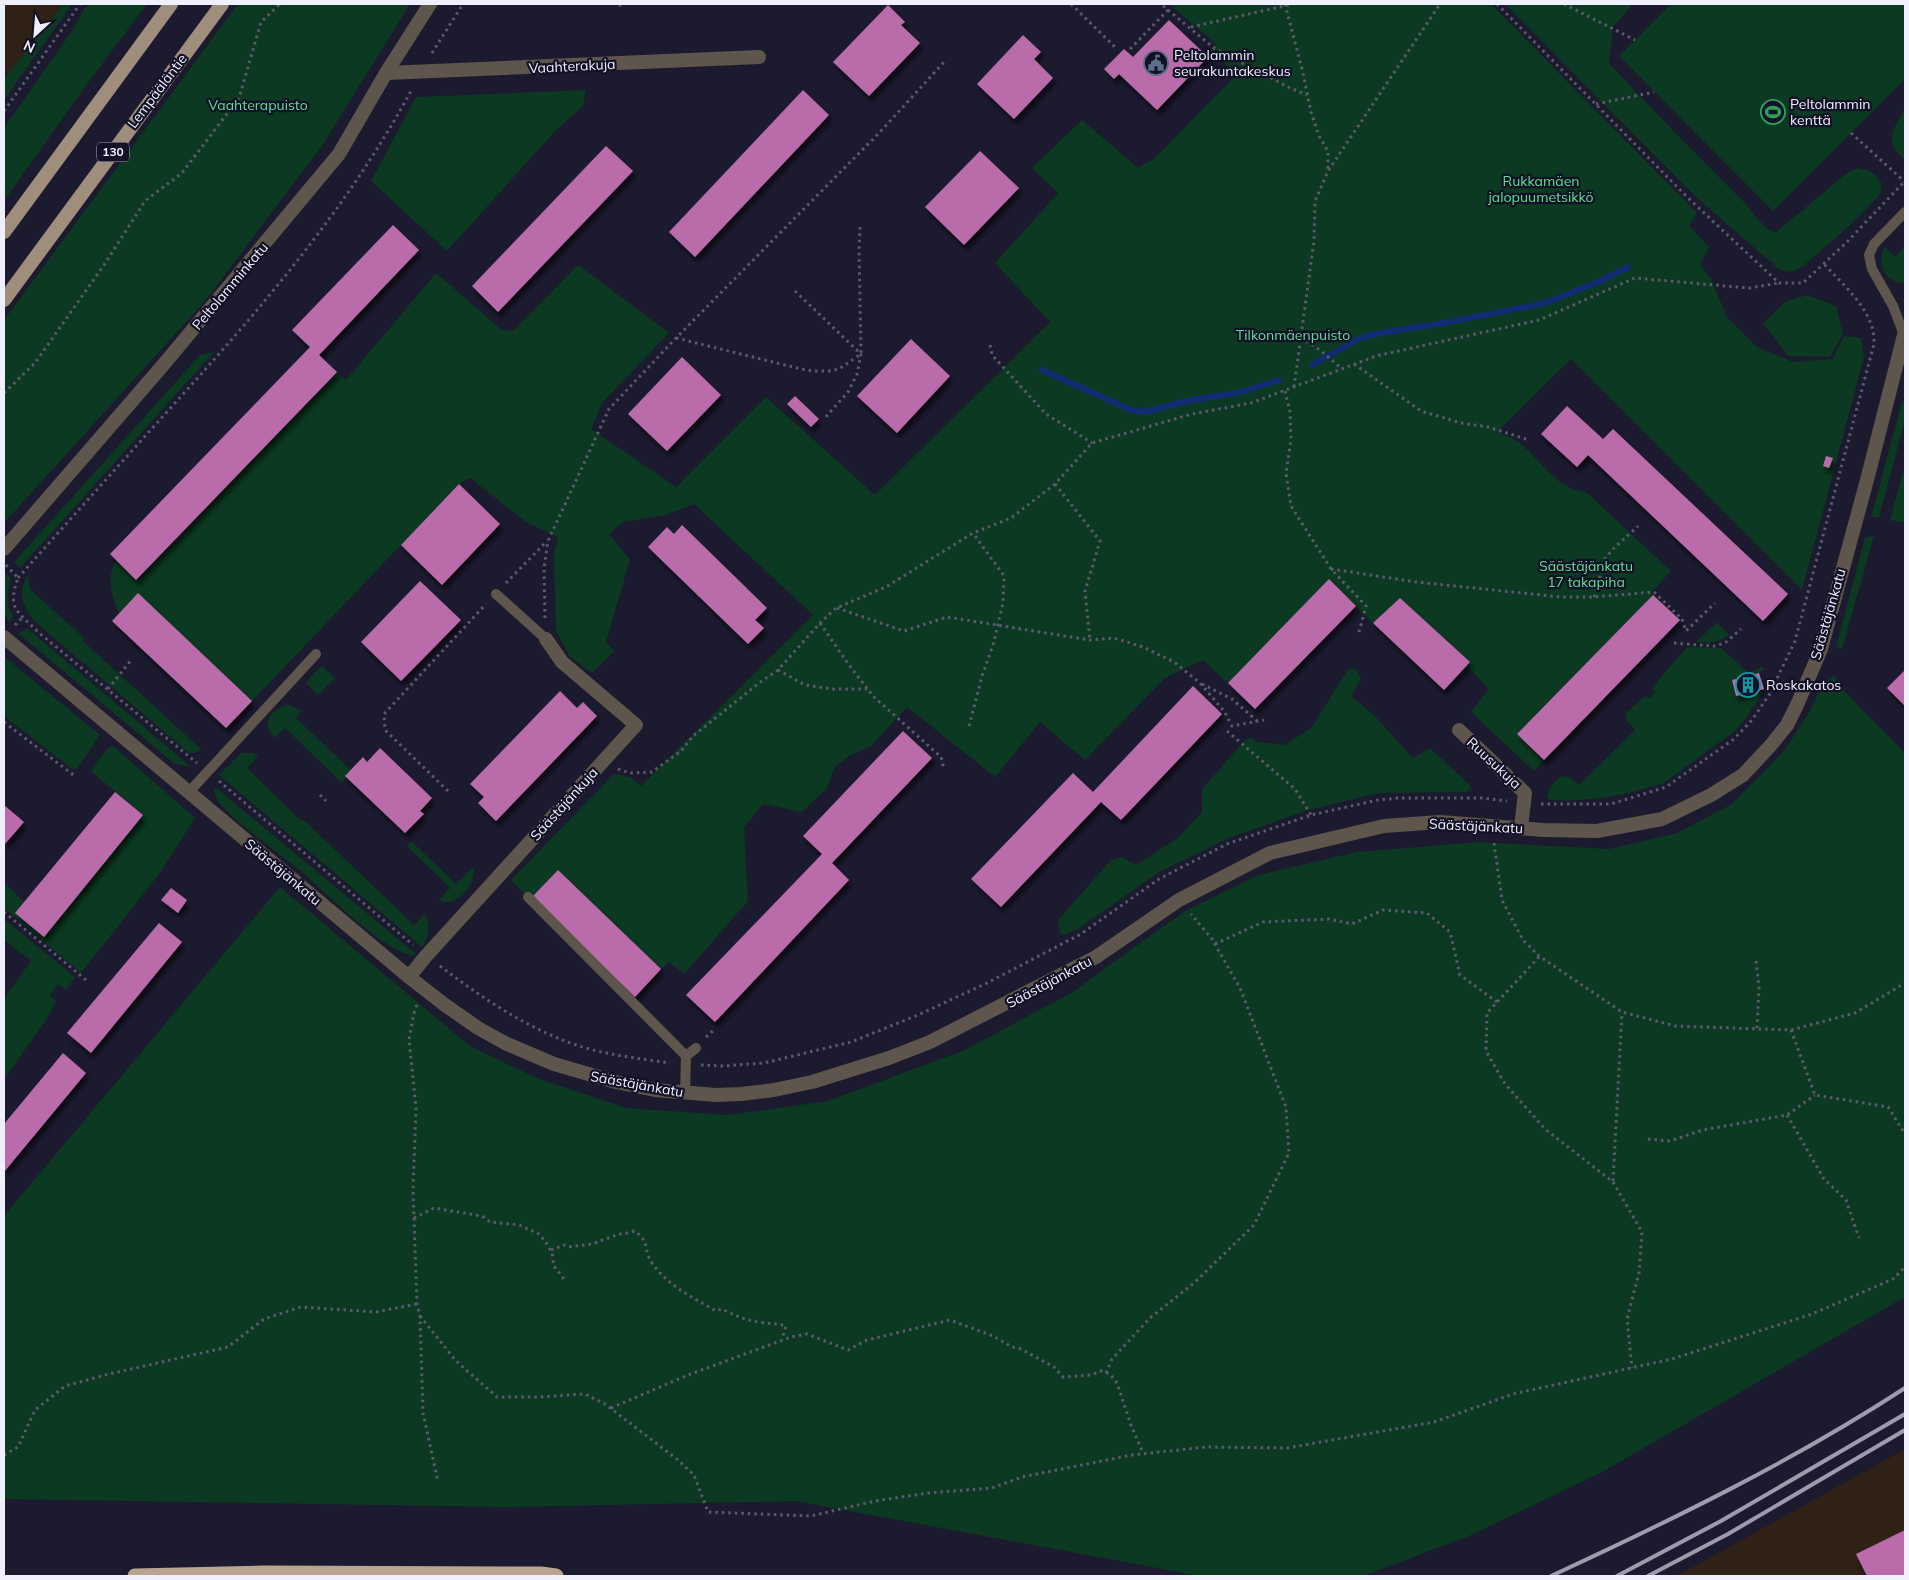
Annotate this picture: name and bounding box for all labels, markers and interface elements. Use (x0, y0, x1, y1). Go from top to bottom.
north arrow (10, 10, 60, 60)
text: N (21, 36, 38, 57)
place label: Peltolammin seurakuntakeskus (1174, 46, 1291, 80)
street label: Lempääläntie (123, 50, 191, 132)
public building icon: Peltolammin seurakuntakeskus (1143, 50, 1169, 76)
street label: Vaahterakuja (528, 55, 616, 77)
place label: Peltolammin kenttä (1790, 95, 1870, 129)
park label: Vaahterapuisto (208, 96, 308, 114)
sports icon: Peltolammin kenttä (1760, 99, 1786, 125)
road number: 130 (97, 142, 129, 162)
park label: Rukkamäen jalopuumetsikkö (1488, 172, 1593, 206)
street label: Peltolamminkatu (188, 238, 272, 334)
park label: Tilkonmäenpuisto (1236, 326, 1350, 344)
park label: Säästäjänkatu 17 takapiha (1539, 557, 1633, 591)
street label: Säästäjänkatu (1806, 566, 1850, 662)
building icon: Roskakatos (1735, 672, 1761, 698)
place label: Roskakatos (1766, 676, 1841, 694)
street label: Ruusukuja (1463, 733, 1525, 793)
street label: Säästäjänkuja (526, 764, 602, 844)
street label: Säästäjänkatu (1429, 815, 1523, 837)
street label: Säästäjänkatu (241, 835, 325, 909)
street label: Säästäjänkatu (1003, 952, 1095, 1012)
street label: Säästäjänkatu (589, 1067, 685, 1101)

